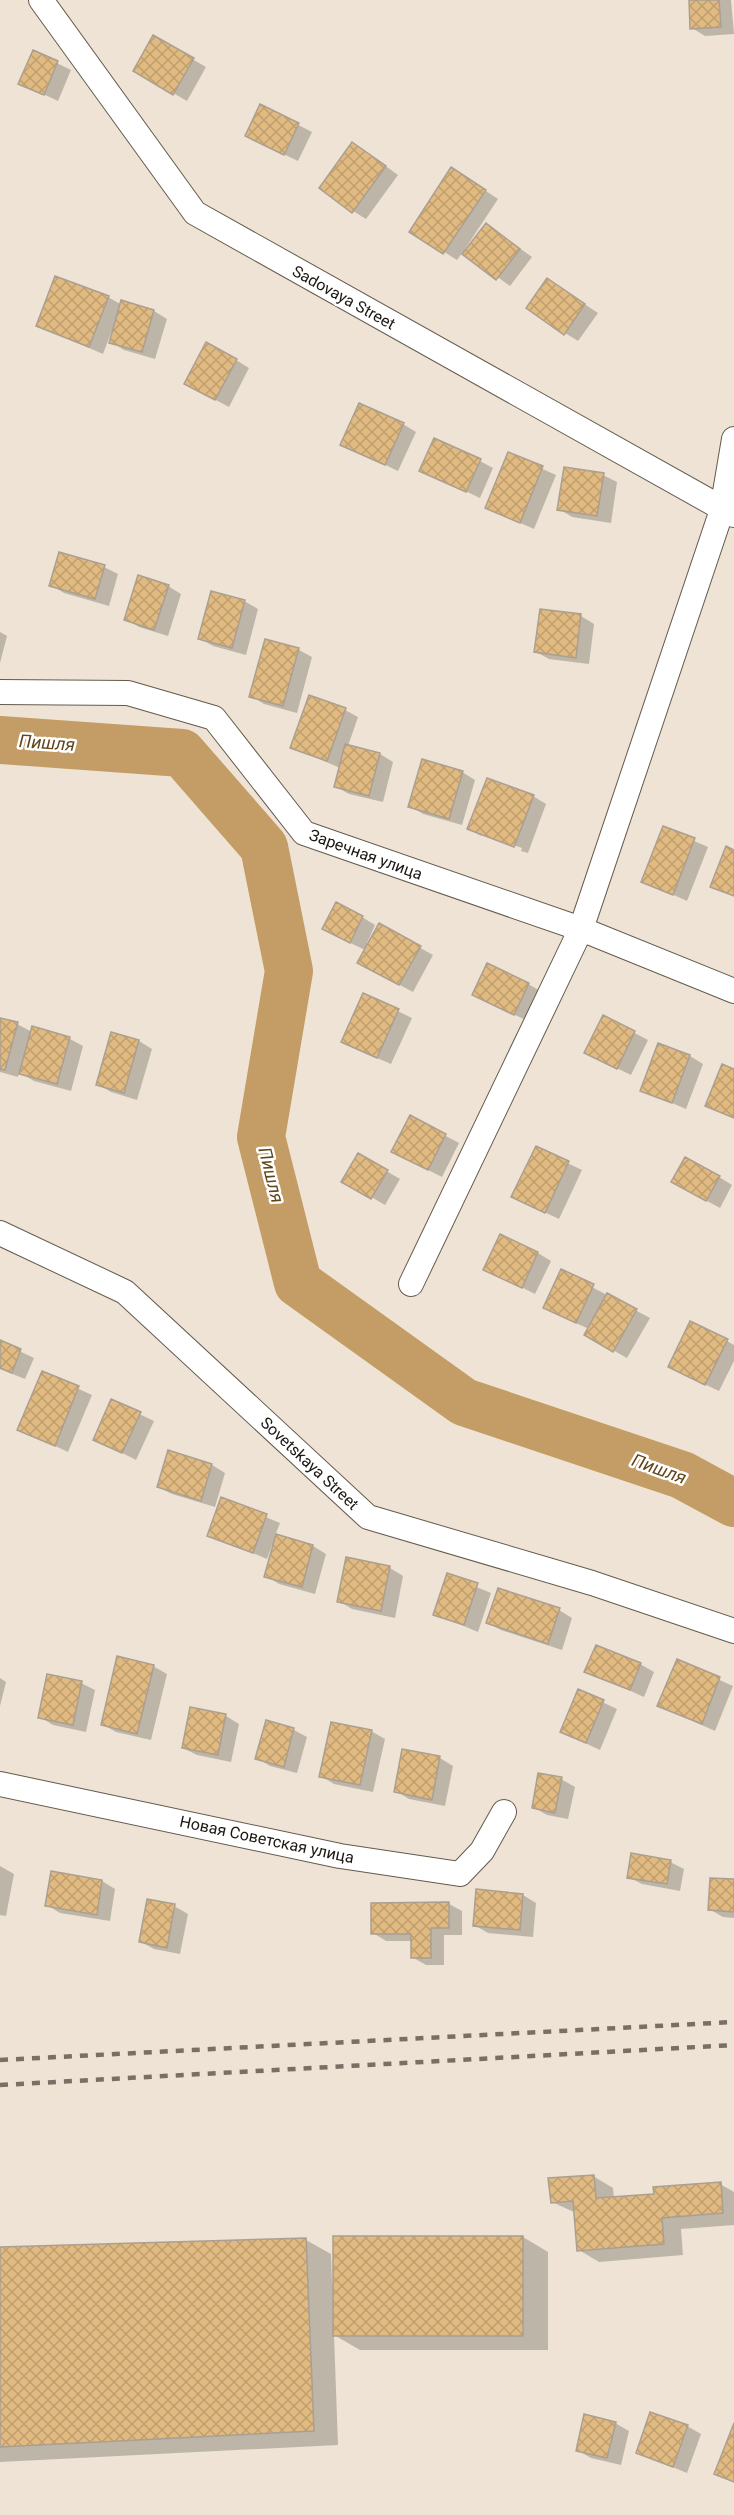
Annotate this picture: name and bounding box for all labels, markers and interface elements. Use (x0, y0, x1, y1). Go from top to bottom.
street label: Sadovaya Street (289, 261, 399, 334)
water label: Пишля (18, 730, 76, 755)
street label: Заречная улица (307, 825, 425, 884)
water label: Пишля (254, 1145, 288, 1205)
street label: Sovetskaya Street (257, 1413, 363, 1514)
water label: Пишля (629, 1449, 689, 1488)
street label: Новая Советская улица (178, 1812, 356, 1867)

